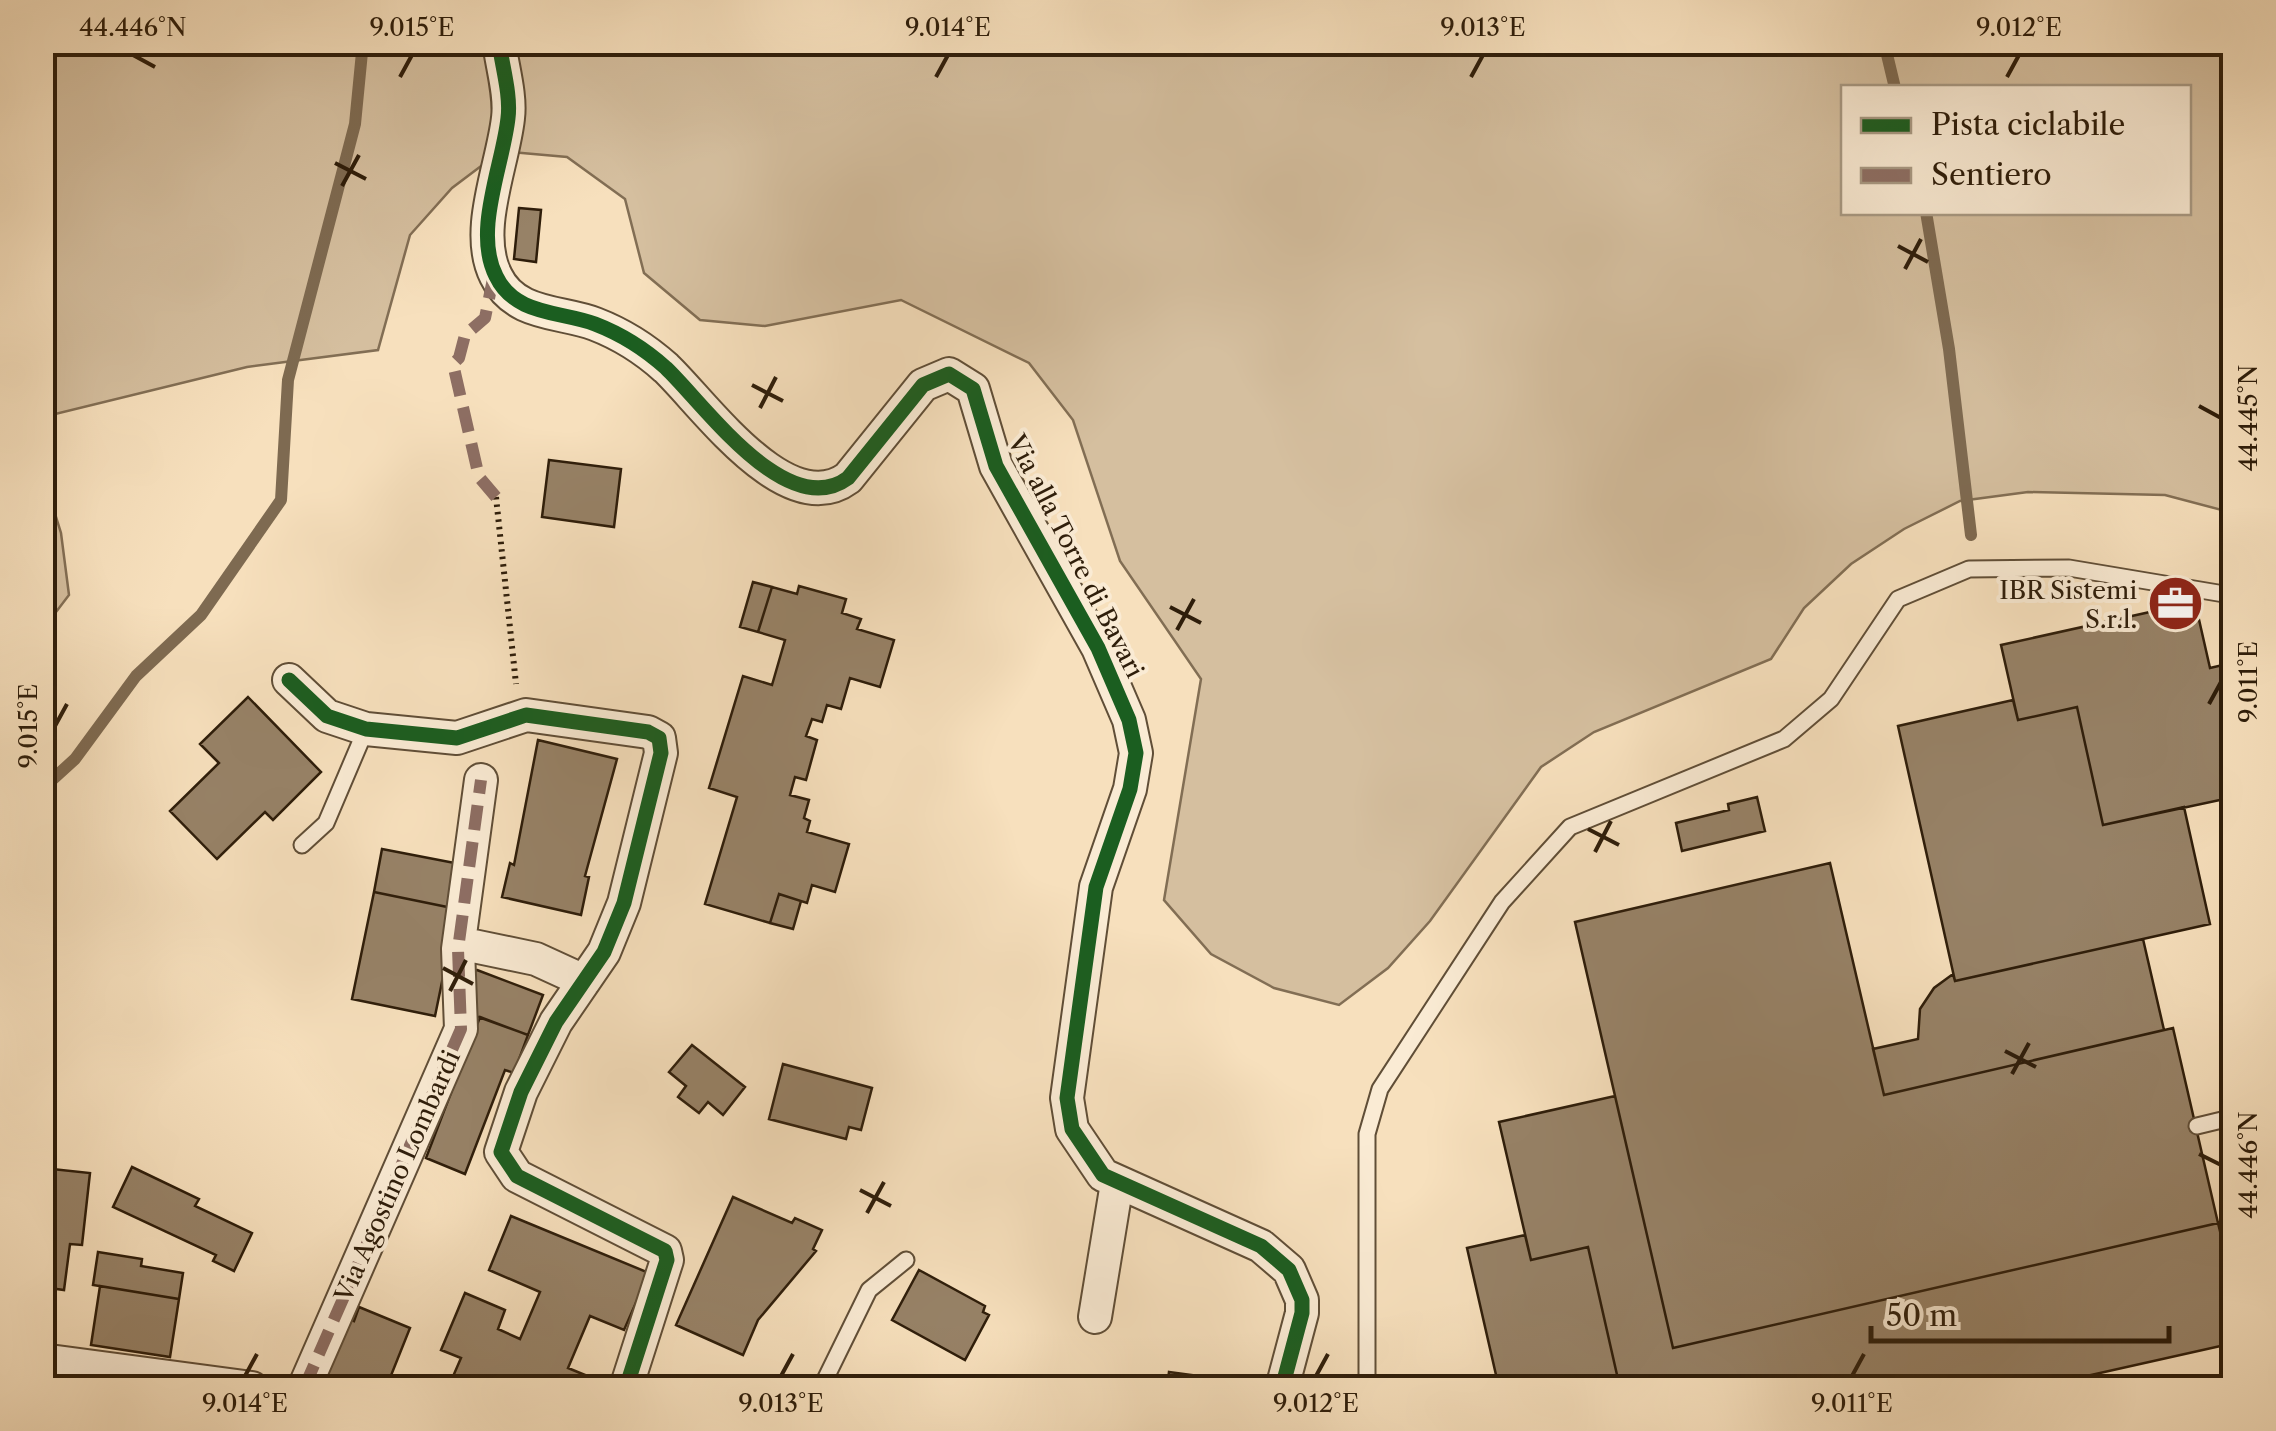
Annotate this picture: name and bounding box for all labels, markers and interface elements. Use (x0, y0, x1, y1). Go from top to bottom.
text: 44.446°N (79, 12, 187, 43)
text: 9.015°E (369, 12, 455, 43)
text: 9.014°E (905, 12, 991, 43)
text: 9.013°E (1440, 12, 1526, 43)
text: 9.012°E (1976, 12, 2062, 43)
legend (1841, 85, 2191, 215)
text: Pista ciclabile (1931, 106, 2125, 143)
text: Sentiero (1931, 156, 2052, 193)
text: 44.445°N (2233, 365, 2264, 471)
street label: Via alla Torre di Bavari (1000, 429, 1151, 683)
office icon: IBR Sistemi S.r.l. (2146, 574, 2206, 634)
place label: IBR Sistemi S.r.l. (1999, 575, 2137, 635)
text: 9.011°E (2233, 641, 2264, 723)
text: 9.015°E (13, 683, 44, 769)
street label: Via Agostino Lombardi (328, 1045, 467, 1308)
text: 44.446°N (2233, 1111, 2264, 1219)
scale bar (1871, 1281, 2168, 1343)
text: 50 m (1886, 1297, 1957, 1334)
text: 9.014°E (202, 1388, 288, 1419)
text: 9.013°E (738, 1388, 824, 1419)
text: 9.012°E (1273, 1388, 1359, 1419)
text: 9.011°E (1811, 1388, 1893, 1419)

